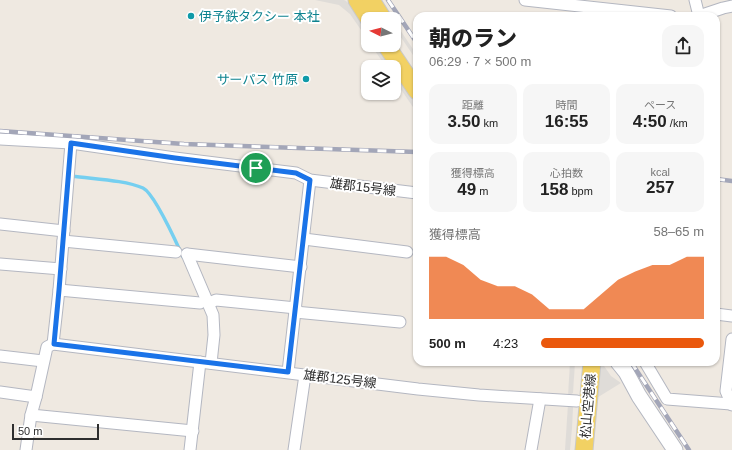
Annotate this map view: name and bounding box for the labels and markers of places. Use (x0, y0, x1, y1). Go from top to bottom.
place label: 伊予鉄タクシー 本社 (199, 9, 320, 24)
marker: 伊予鉄タクシー 本社 (186, 11, 196, 21)
place label: サーパス 竹原 (217, 72, 298, 87)
marker: サーパス 竹原 (301, 74, 311, 84)
pin (239, 151, 273, 185)

